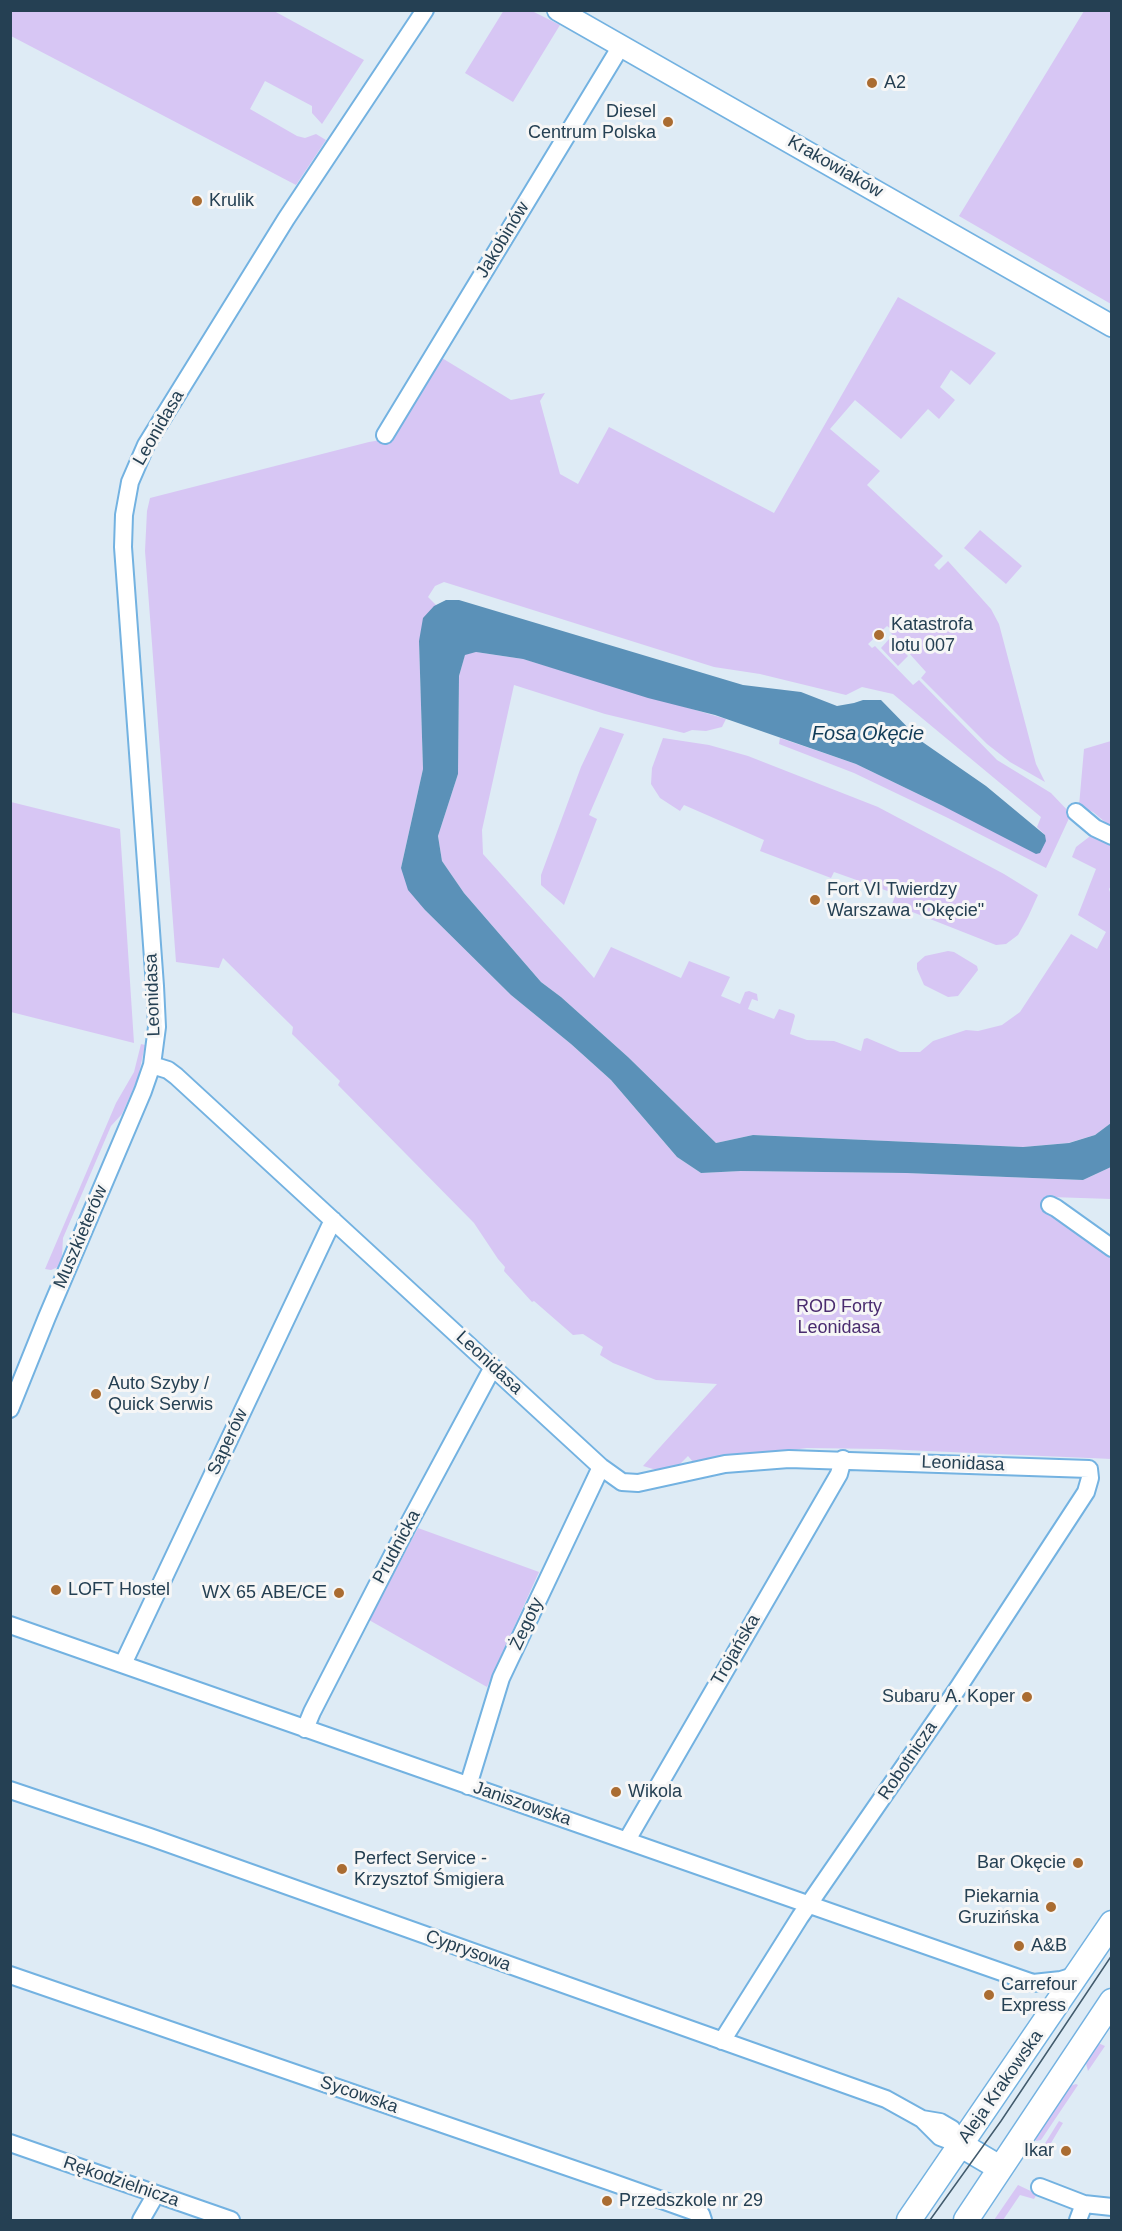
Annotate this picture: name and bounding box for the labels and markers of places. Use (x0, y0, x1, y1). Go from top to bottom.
place label: A2 (884, 72, 906, 94)
marker: A2 (865, 76, 879, 90)
place label: Diesel Centrum Polska (528, 101, 656, 144)
marker: Diesel Centrum Polska (661, 115, 675, 129)
place label: Krulik (209, 190, 254, 212)
marker: Krulik (190, 194, 204, 208)
place label: Katastrofa lotu 007 (891, 614, 973, 656)
marker: Katastrofa lotu 007 (872, 628, 886, 642)
place label: Fort VI Twierdzy Warszawa "Okęcie" (827, 879, 984, 922)
marker: Fort VI Twierdzy Warszawa "Okęcie" (808, 893, 822, 907)
place label: Auto Szyby / Quick Serwis (108, 1373, 213, 1416)
marker: Auto Szyby / Quick Serwis (89, 1387, 103, 1401)
place label: LOFT Hostel (68, 1579, 170, 1601)
place label: WX 65 ABE/CE (202, 1582, 327, 1604)
marker: LOFT Hostel (49, 1583, 63, 1597)
marker: WX 65 ABE/CE (332, 1586, 346, 1600)
place label: Subaru A. Koper (882, 1686, 1015, 1708)
marker: Subaru A. Koper (1020, 1690, 1034, 1704)
place label: Wikola (628, 1781, 682, 1803)
marker: Wikola (609, 1785, 623, 1799)
place label: Perfect Service - Krzysztof Śmigiera (354, 1848, 504, 1890)
place label: Bar Okęcie (977, 1852, 1066, 1874)
marker: Bar Okęcie (1071, 1856, 1085, 1870)
marker: Perfect Service - Krzysztof Śmigiera (335, 1862, 349, 1876)
place label: Piekarnia Gruzińska (958, 1886, 1039, 1928)
marker: Piekarnia Gruzińska (1044, 1900, 1058, 1914)
place label: A&B (1031, 1935, 1067, 1957)
marker: A&B (1012, 1939, 1026, 1953)
place label: Carrefour Express (1001, 1974, 1077, 2016)
marker: Carrefour Express (982, 1988, 996, 2002)
place label: Ikar (1024, 2140, 1054, 2162)
marker: Ikar (1059, 2144, 1073, 2158)
place label: Przedszkole nr 29 (619, 2190, 763, 2212)
marker: Przedszkole nr 29 (600, 2194, 614, 2208)

